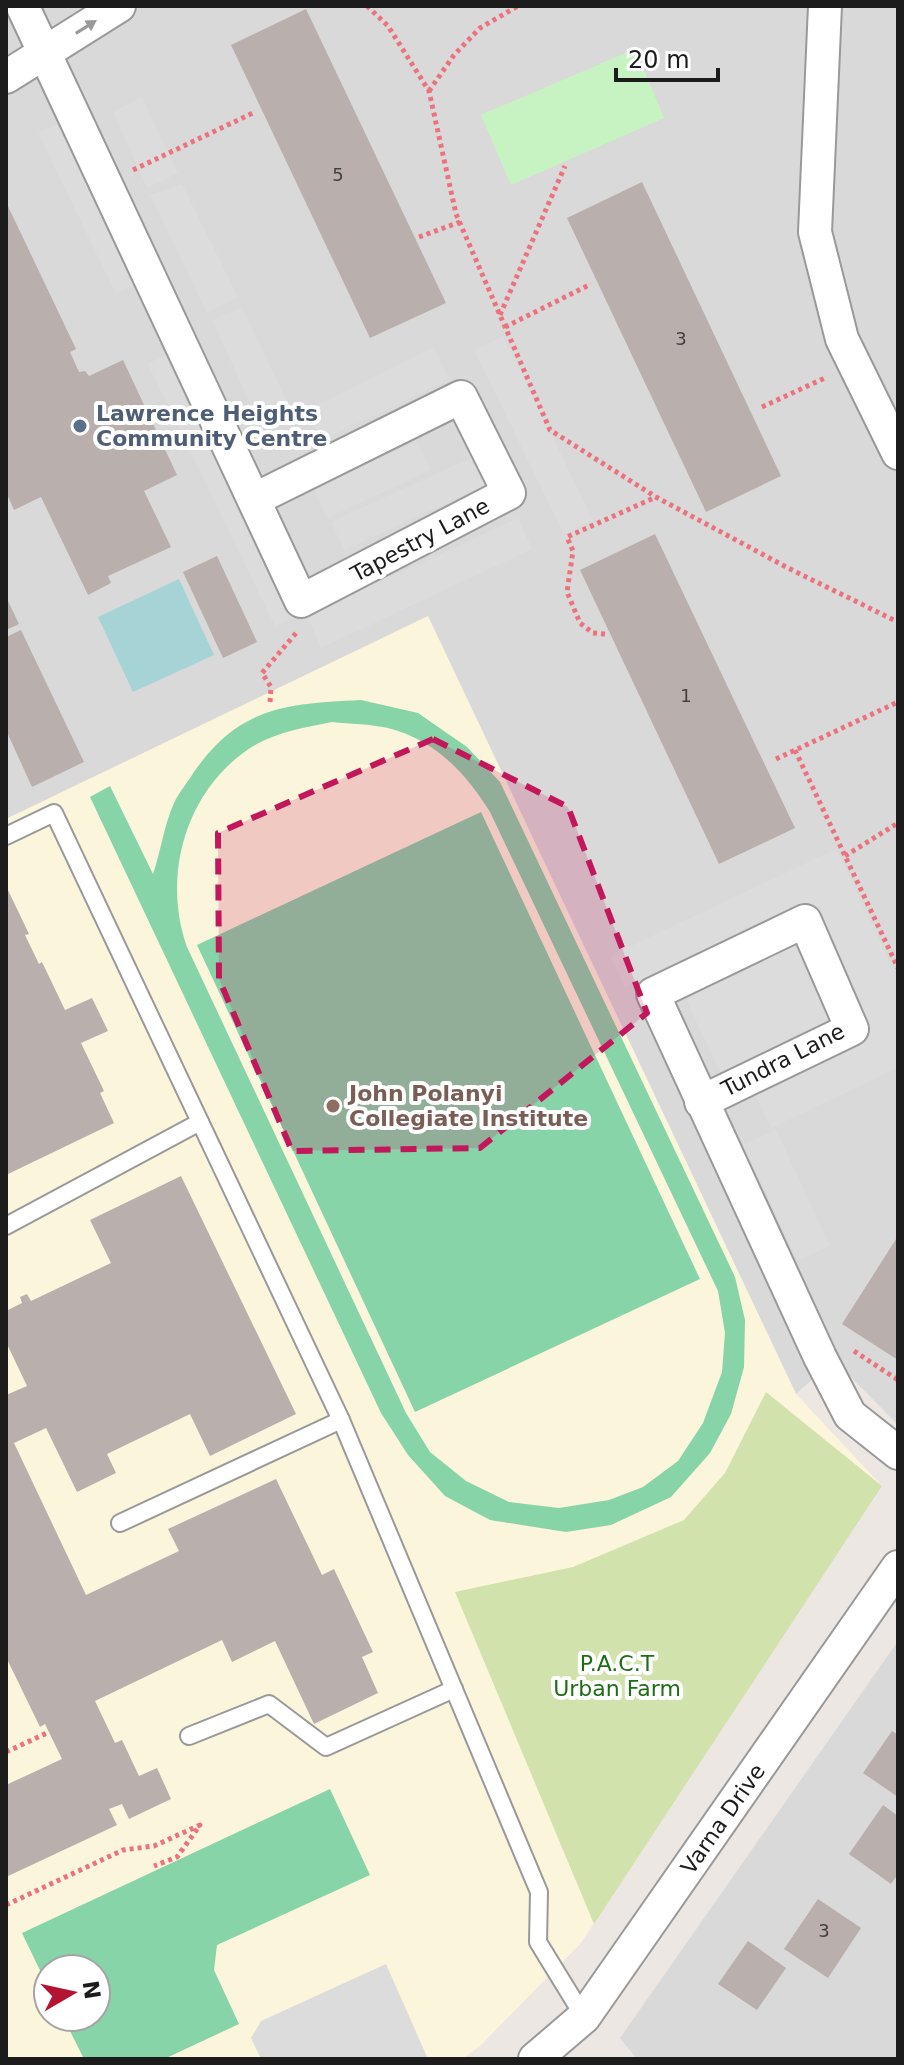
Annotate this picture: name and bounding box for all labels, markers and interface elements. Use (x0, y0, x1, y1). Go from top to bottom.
one-way arrow (76, 19, 97, 34)
scale bar (616, 32, 718, 82)
text: 20 m (628, 46, 690, 74)
house number: 5 (332, 164, 344, 185)
house number: 3 (675, 328, 687, 349)
place label: Lawrence Heights Community Centre (96, 401, 328, 451)
marker: Lawrence Heights Community Centre (71, 417, 89, 435)
street label: Tapestry Lane (346, 493, 493, 587)
house number: 1 (680, 685, 692, 706)
street label: Tundra Lane (716, 1018, 849, 1102)
place label: John Polanyi Collegiate Institute (347, 1081, 588, 1131)
marker: John Polanyi Collegiate Institute (324, 1097, 342, 1115)
park label: P.A.C.T Urban Farm (553, 1651, 681, 1701)
street label: Varna Drive (676, 1759, 770, 1879)
house number: 3 (818, 1920, 830, 1941)
north arrow (32, 1953, 112, 2033)
text: N (77, 1979, 105, 2001)

